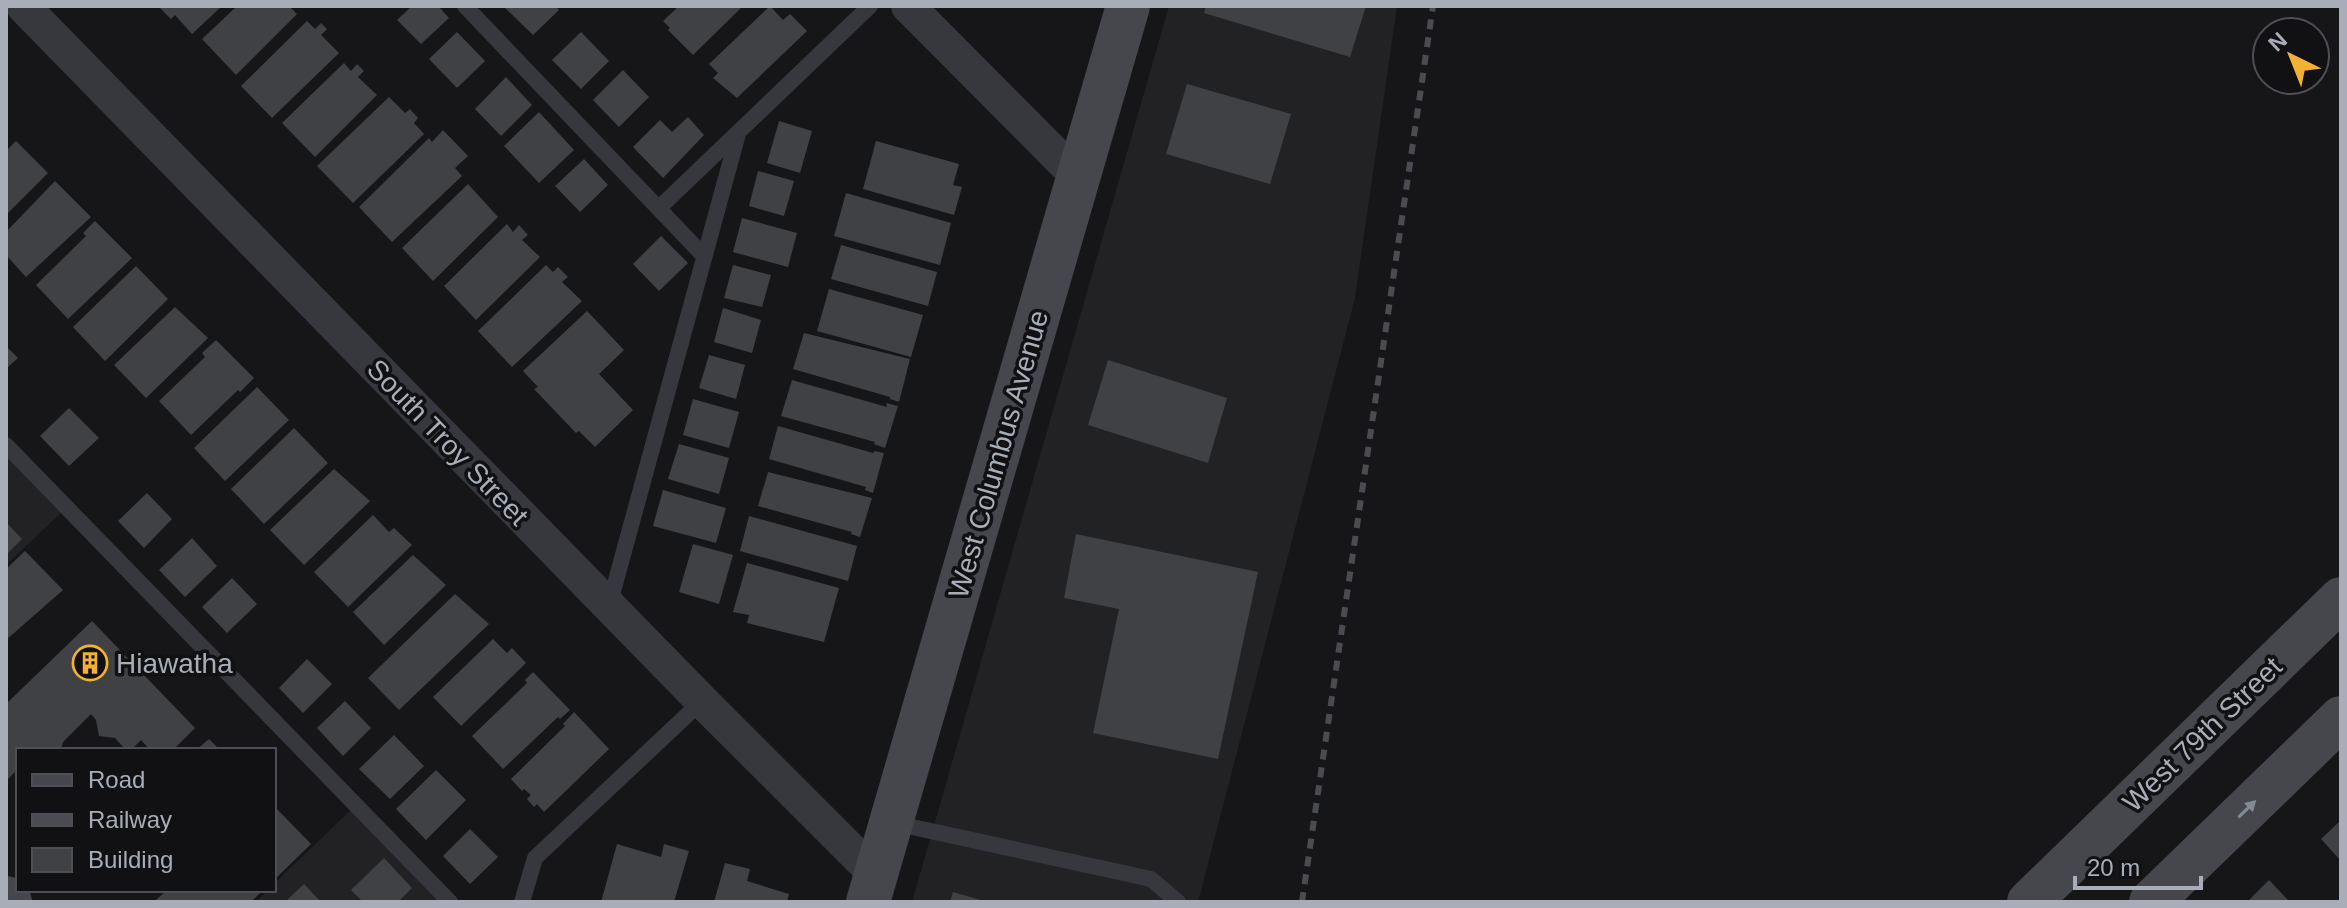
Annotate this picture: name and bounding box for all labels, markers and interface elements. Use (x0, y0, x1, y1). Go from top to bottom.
north arrow (2251, 16, 2331, 96)
text: N (2263, 27, 2292, 56)
street label: West Columbus Avenue (943, 307, 1054, 602)
street label: South Troy Street (361, 353, 535, 532)
building icon: Hiawatha (71, 644, 109, 682)
place label: Hiawatha (116, 648, 233, 679)
street label: West 79th Street (2117, 651, 2288, 818)
legend (16, 748, 276, 892)
text: Road (88, 766, 145, 793)
one-way arrow (2237, 800, 2256, 819)
text: Railway (88, 806, 172, 833)
scale bar (2075, 840, 2201, 890)
text: Building (88, 846, 173, 873)
text: 20 m (2087, 854, 2140, 881)

